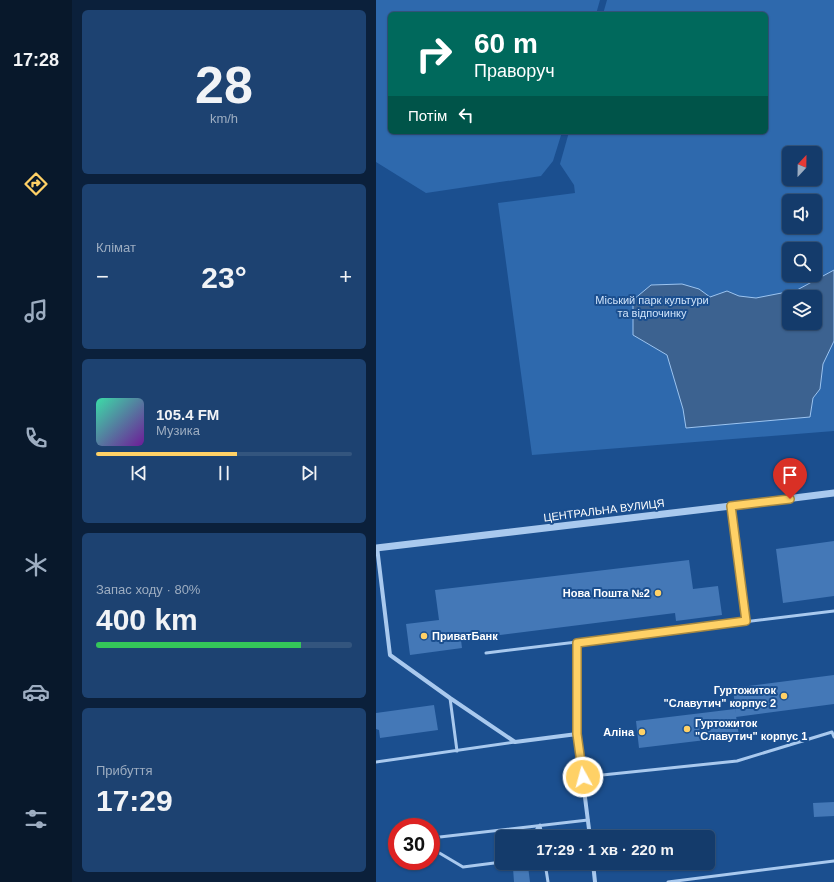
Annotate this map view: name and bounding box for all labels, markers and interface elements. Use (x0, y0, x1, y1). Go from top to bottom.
icon: right (408, 28, 460, 80)
text: 60 m (474, 28, 538, 59)
text: 17:28 (13, 50, 59, 70)
text: 28 (195, 56, 253, 114)
text: Праворуч (474, 61, 555, 81)
icon: left (455, 104, 477, 126)
text: Потім (408, 107, 447, 124)
text: km/h (210, 111, 238, 126)
north arrow (782, 146, 822, 186)
map controls (782, 146, 822, 330)
icon: directions (22, 170, 50, 198)
button: sound (782, 194, 822, 234)
text: Клімат (96, 240, 136, 255)
button: search (782, 242, 822, 282)
text: 23° (201, 261, 247, 294)
text: − (96, 264, 109, 289)
text: + (339, 264, 352, 289)
button: layers (782, 290, 822, 330)
park label: Міський парк культури та відпочинку (595, 294, 709, 319)
icon: music (22, 297, 50, 325)
text: 105.4 FM (156, 406, 219, 423)
text: Музика (156, 423, 200, 438)
icon: phone (22, 424, 50, 452)
pin (773, 458, 807, 499)
icon: previous (128, 462, 150, 484)
icon: pause (213, 462, 235, 484)
icon: next (298, 462, 320, 484)
icon: arrive (779, 464, 801, 486)
street label: ЦЕНТРАЛЬНА ВУЛИЦЯ (543, 497, 665, 523)
icon: climate (22, 551, 50, 579)
text: Запас ходу · 80% (96, 582, 200, 597)
place label: Нова Пошта №2 (563, 587, 650, 599)
marker: Нова Пошта №2 (653, 588, 663, 598)
text: 400 km (96, 603, 198, 636)
place label: ПриватБанк (432, 630, 498, 642)
marker: ПриватБанк (419, 631, 429, 641)
icon: car (22, 678, 50, 706)
place label: Гуртожиток "Славутич" корпус 2 (664, 684, 776, 709)
marker: Гуртожиток "Славутич" корпус 2 (779, 691, 789, 701)
place label: Гуртожиток "Славутич" корпус 1 (695, 717, 807, 742)
marker: Гуртожиток "Славутич" корпус 1 (682, 724, 692, 734)
place label: Аліна (603, 726, 635, 738)
marker: Аліна (637, 727, 647, 737)
position arrow (562, 756, 604, 798)
text: Прибуття (96, 763, 152, 778)
text: 17:29 (96, 784, 173, 817)
icon: filters (22, 805, 50, 833)
speed limit sign: 30 (388, 818, 440, 870)
text: 17:29 · 1 хв · 220 m (536, 841, 674, 858)

